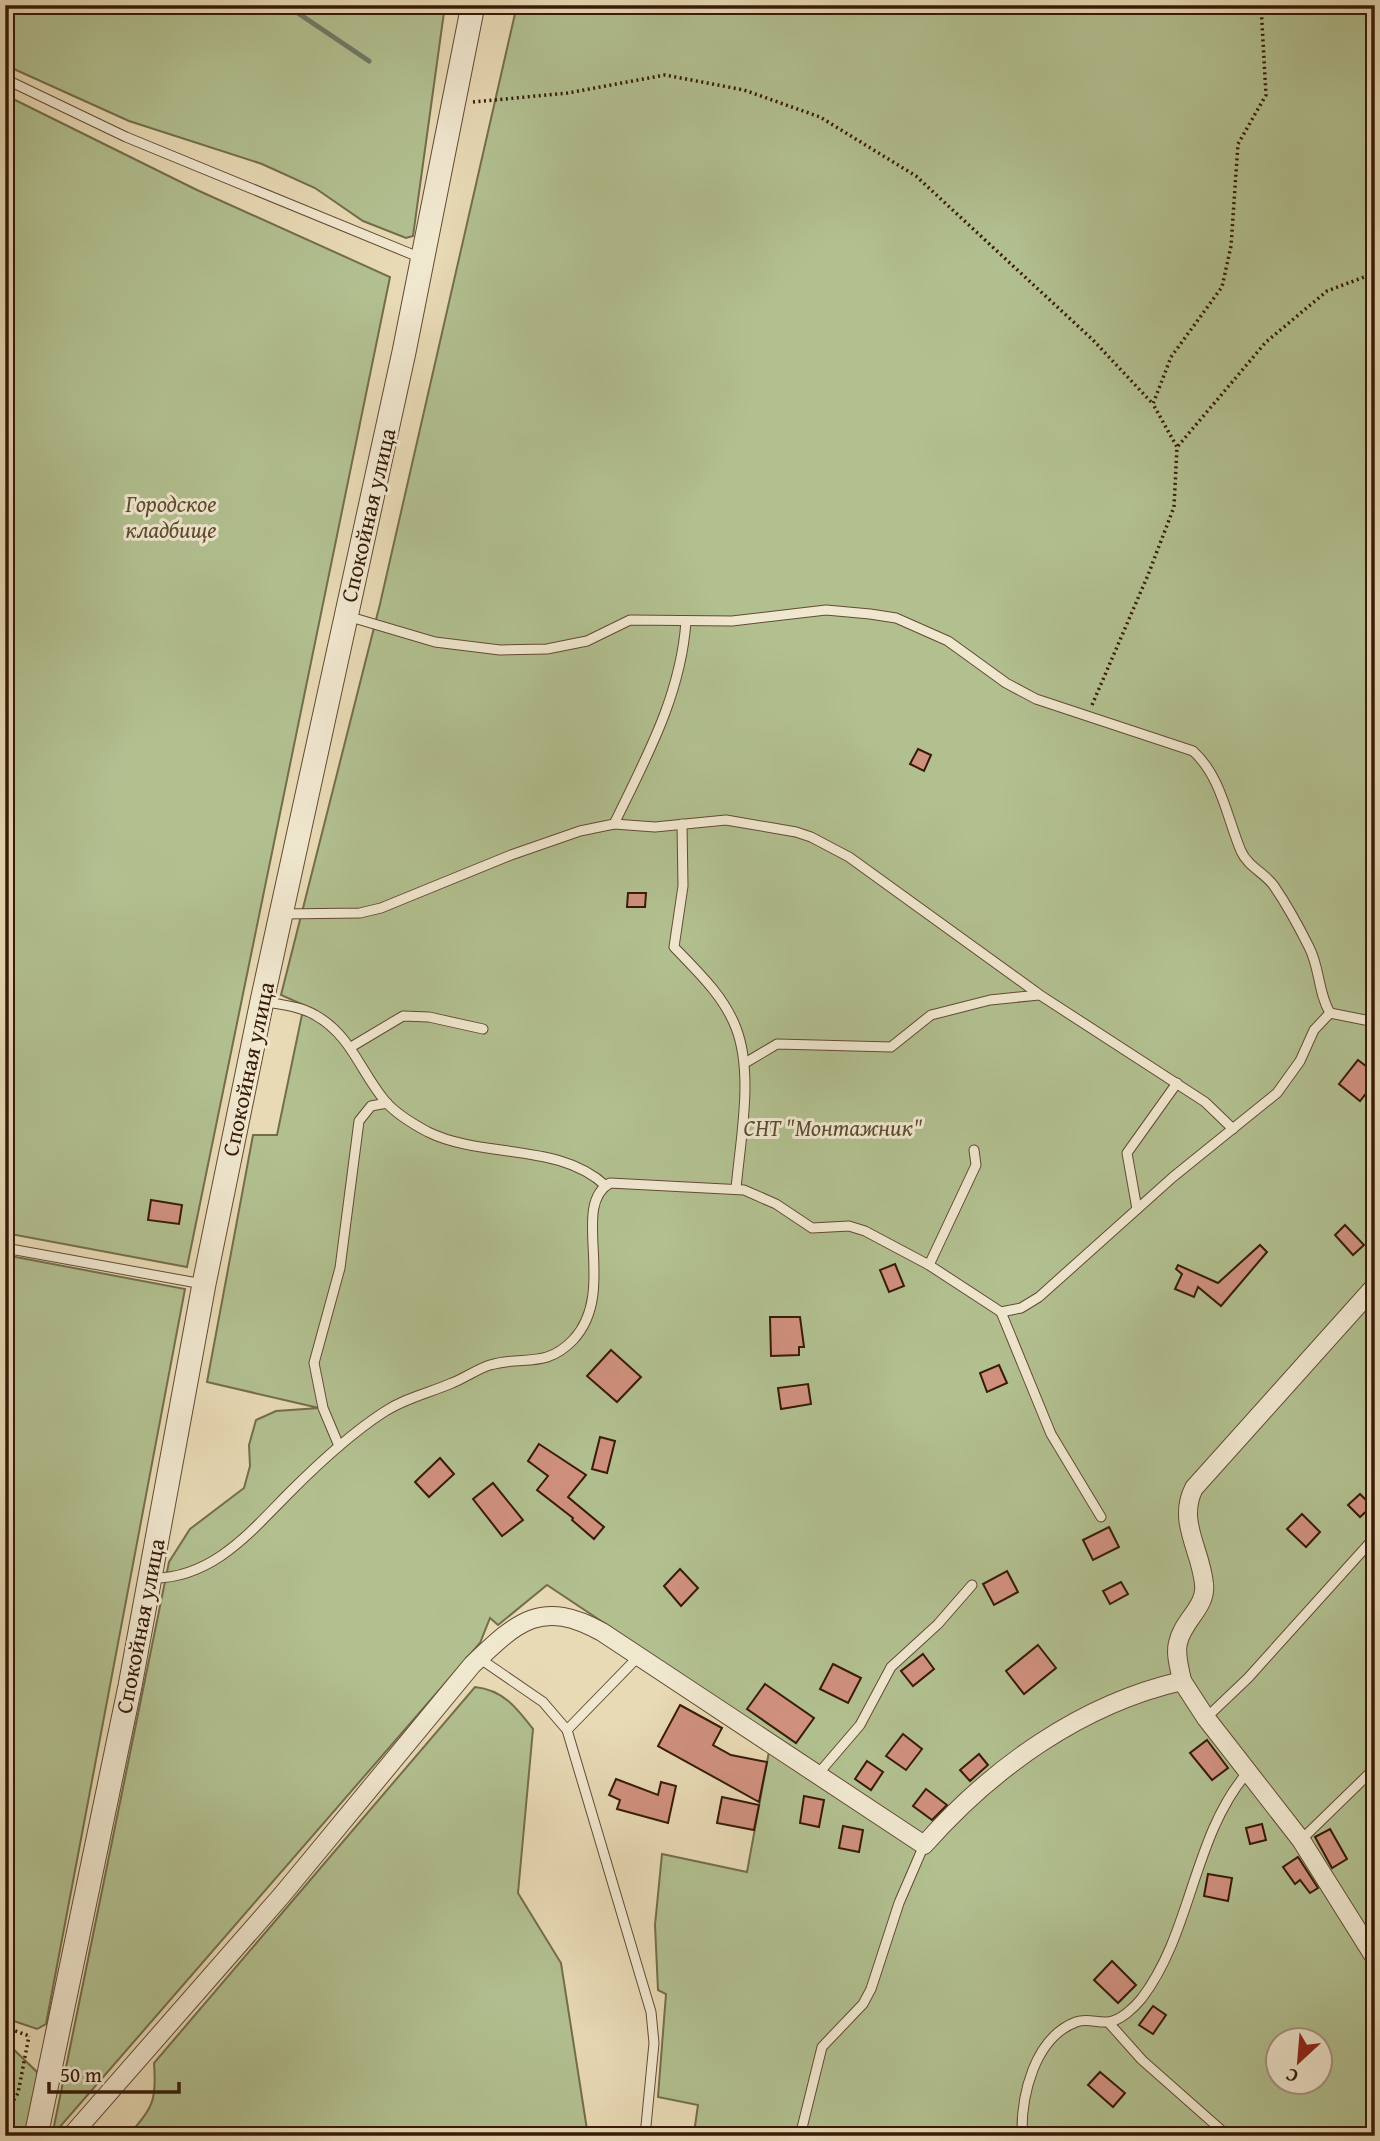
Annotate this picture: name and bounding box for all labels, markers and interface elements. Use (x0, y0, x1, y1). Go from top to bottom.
street label: Спокойная улица (331, 425, 404, 605)
park label: Городское кладбище (125, 487, 217, 546)
street label: Спокойная улица (213, 978, 282, 1159)
park label: СНТ "Монтажник" (744, 1111, 922, 1144)
street label: Спокойная улица (106, 1535, 173, 1716)
north arrow (1264, 2025, 1334, 2096)
scale bar (49, 2050, 178, 2094)
text: 50 m (60, 2059, 102, 2090)
text: С (1280, 2061, 1303, 2091)

